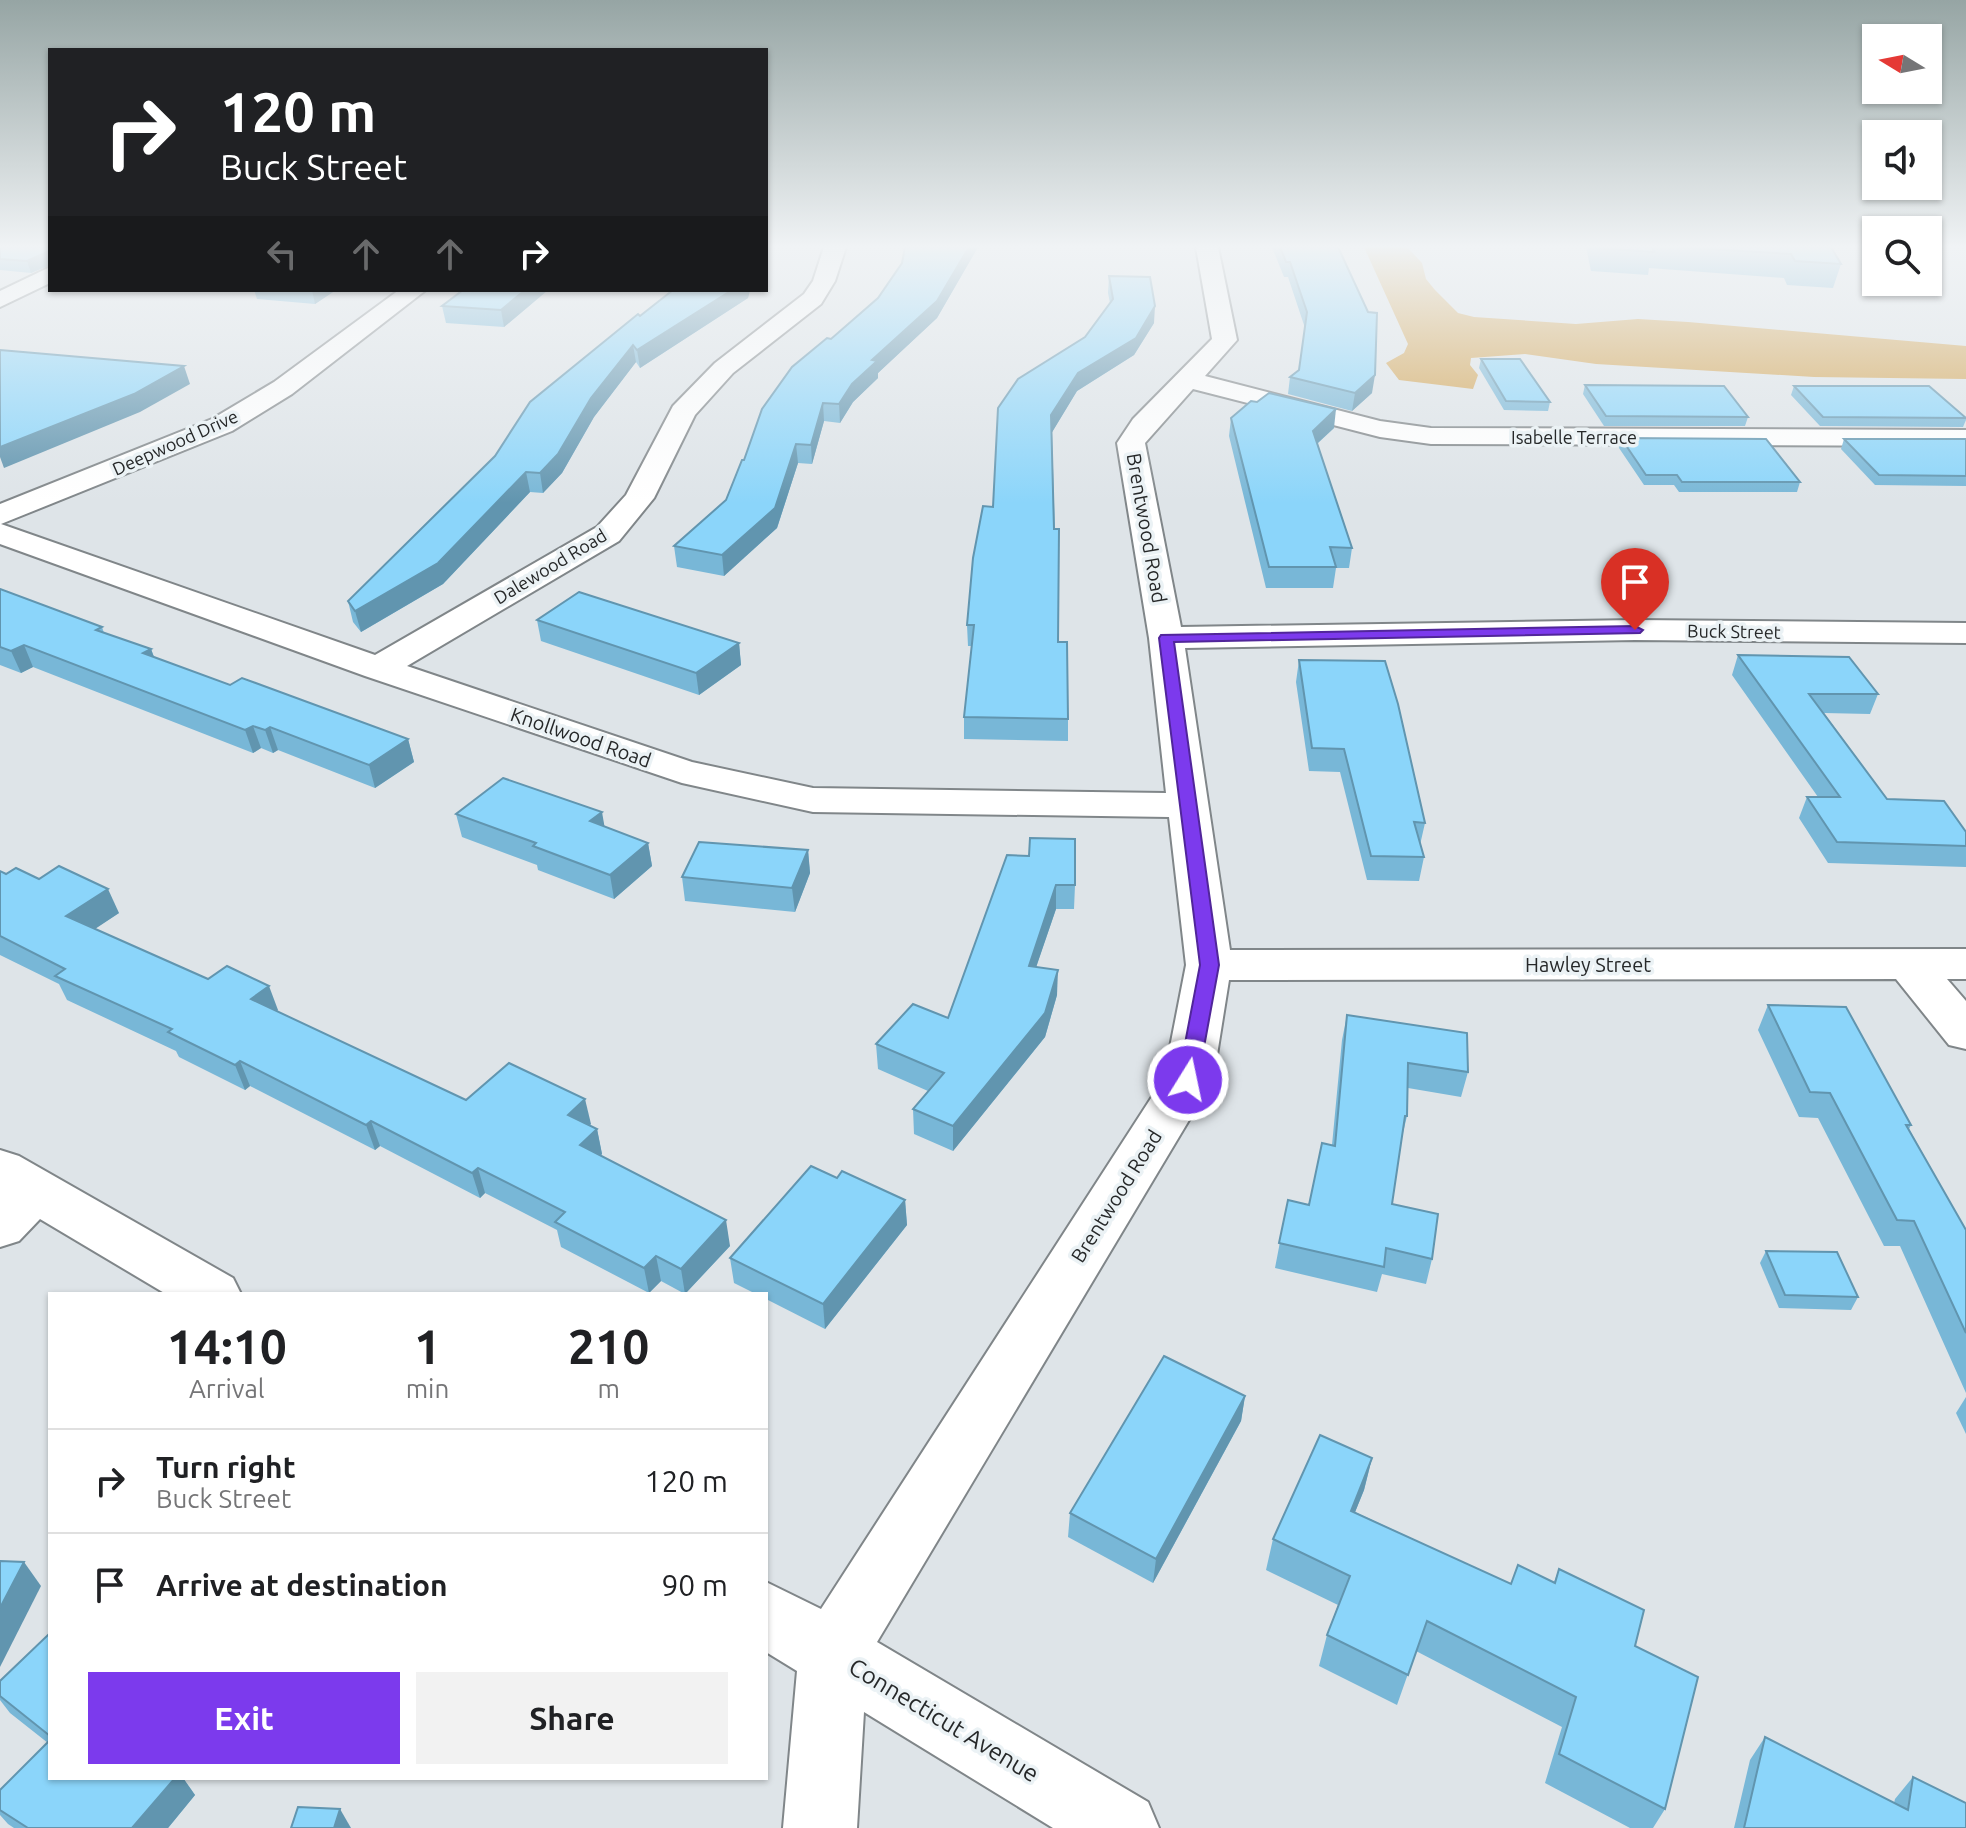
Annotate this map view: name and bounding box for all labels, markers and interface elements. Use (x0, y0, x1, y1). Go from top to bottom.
north arrow (1862, 24, 1942, 104)
map controls (1862, 24, 1942, 296)
icon: right (88, 80, 192, 184)
text: 120 m (220, 80, 376, 143)
button: sound (1862, 120, 1942, 200)
text: Buck Street (220, 146, 407, 187)
button: search (1862, 216, 1942, 296)
icon: left (260, 232, 304, 276)
icon: ahead (344, 232, 388, 276)
icon: ahead (428, 232, 472, 276)
icon: right (512, 232, 556, 276)
street label: Deepwood Drive (109, 405, 241, 479)
street label: Isabelle Terrace (1511, 427, 1637, 447)
street label: Brentwood Road (1122, 451, 1172, 605)
street label: Dalewood Road (490, 525, 610, 607)
pin (1601, 548, 1669, 630)
icon: arrive (1613, 560, 1657, 604)
street label: Buck Street (1687, 620, 1781, 642)
street label: Knollwood Road (508, 702, 654, 772)
street label: Hawley Street (1525, 953, 1651, 976)
position arrow (1146, 1038, 1230, 1122)
street label: Brentwood Road (1066, 1126, 1166, 1266)
text: 14:10 (167, 1319, 287, 1373)
text: 1 (414, 1319, 441, 1373)
text: 210 (568, 1319, 649, 1373)
text: Arrival (189, 1374, 265, 1403)
text: min (406, 1374, 449, 1403)
text: m (597, 1374, 620, 1403)
text: Turn right (156, 1450, 296, 1484)
icon: right (88, 1459, 132, 1503)
text: 120 m (644, 1464, 728, 1498)
text: Buck Street (156, 1484, 291, 1513)
icon: arrive (88, 1563, 132, 1607)
text: Arrive at destination (156, 1568, 448, 1602)
text: 90 m (661, 1568, 728, 1602)
street label: Connecticut Avenue (844, 1653, 1044, 1787)
button: Exit (88, 1672, 400, 1764)
button: Share (416, 1672, 728, 1764)

